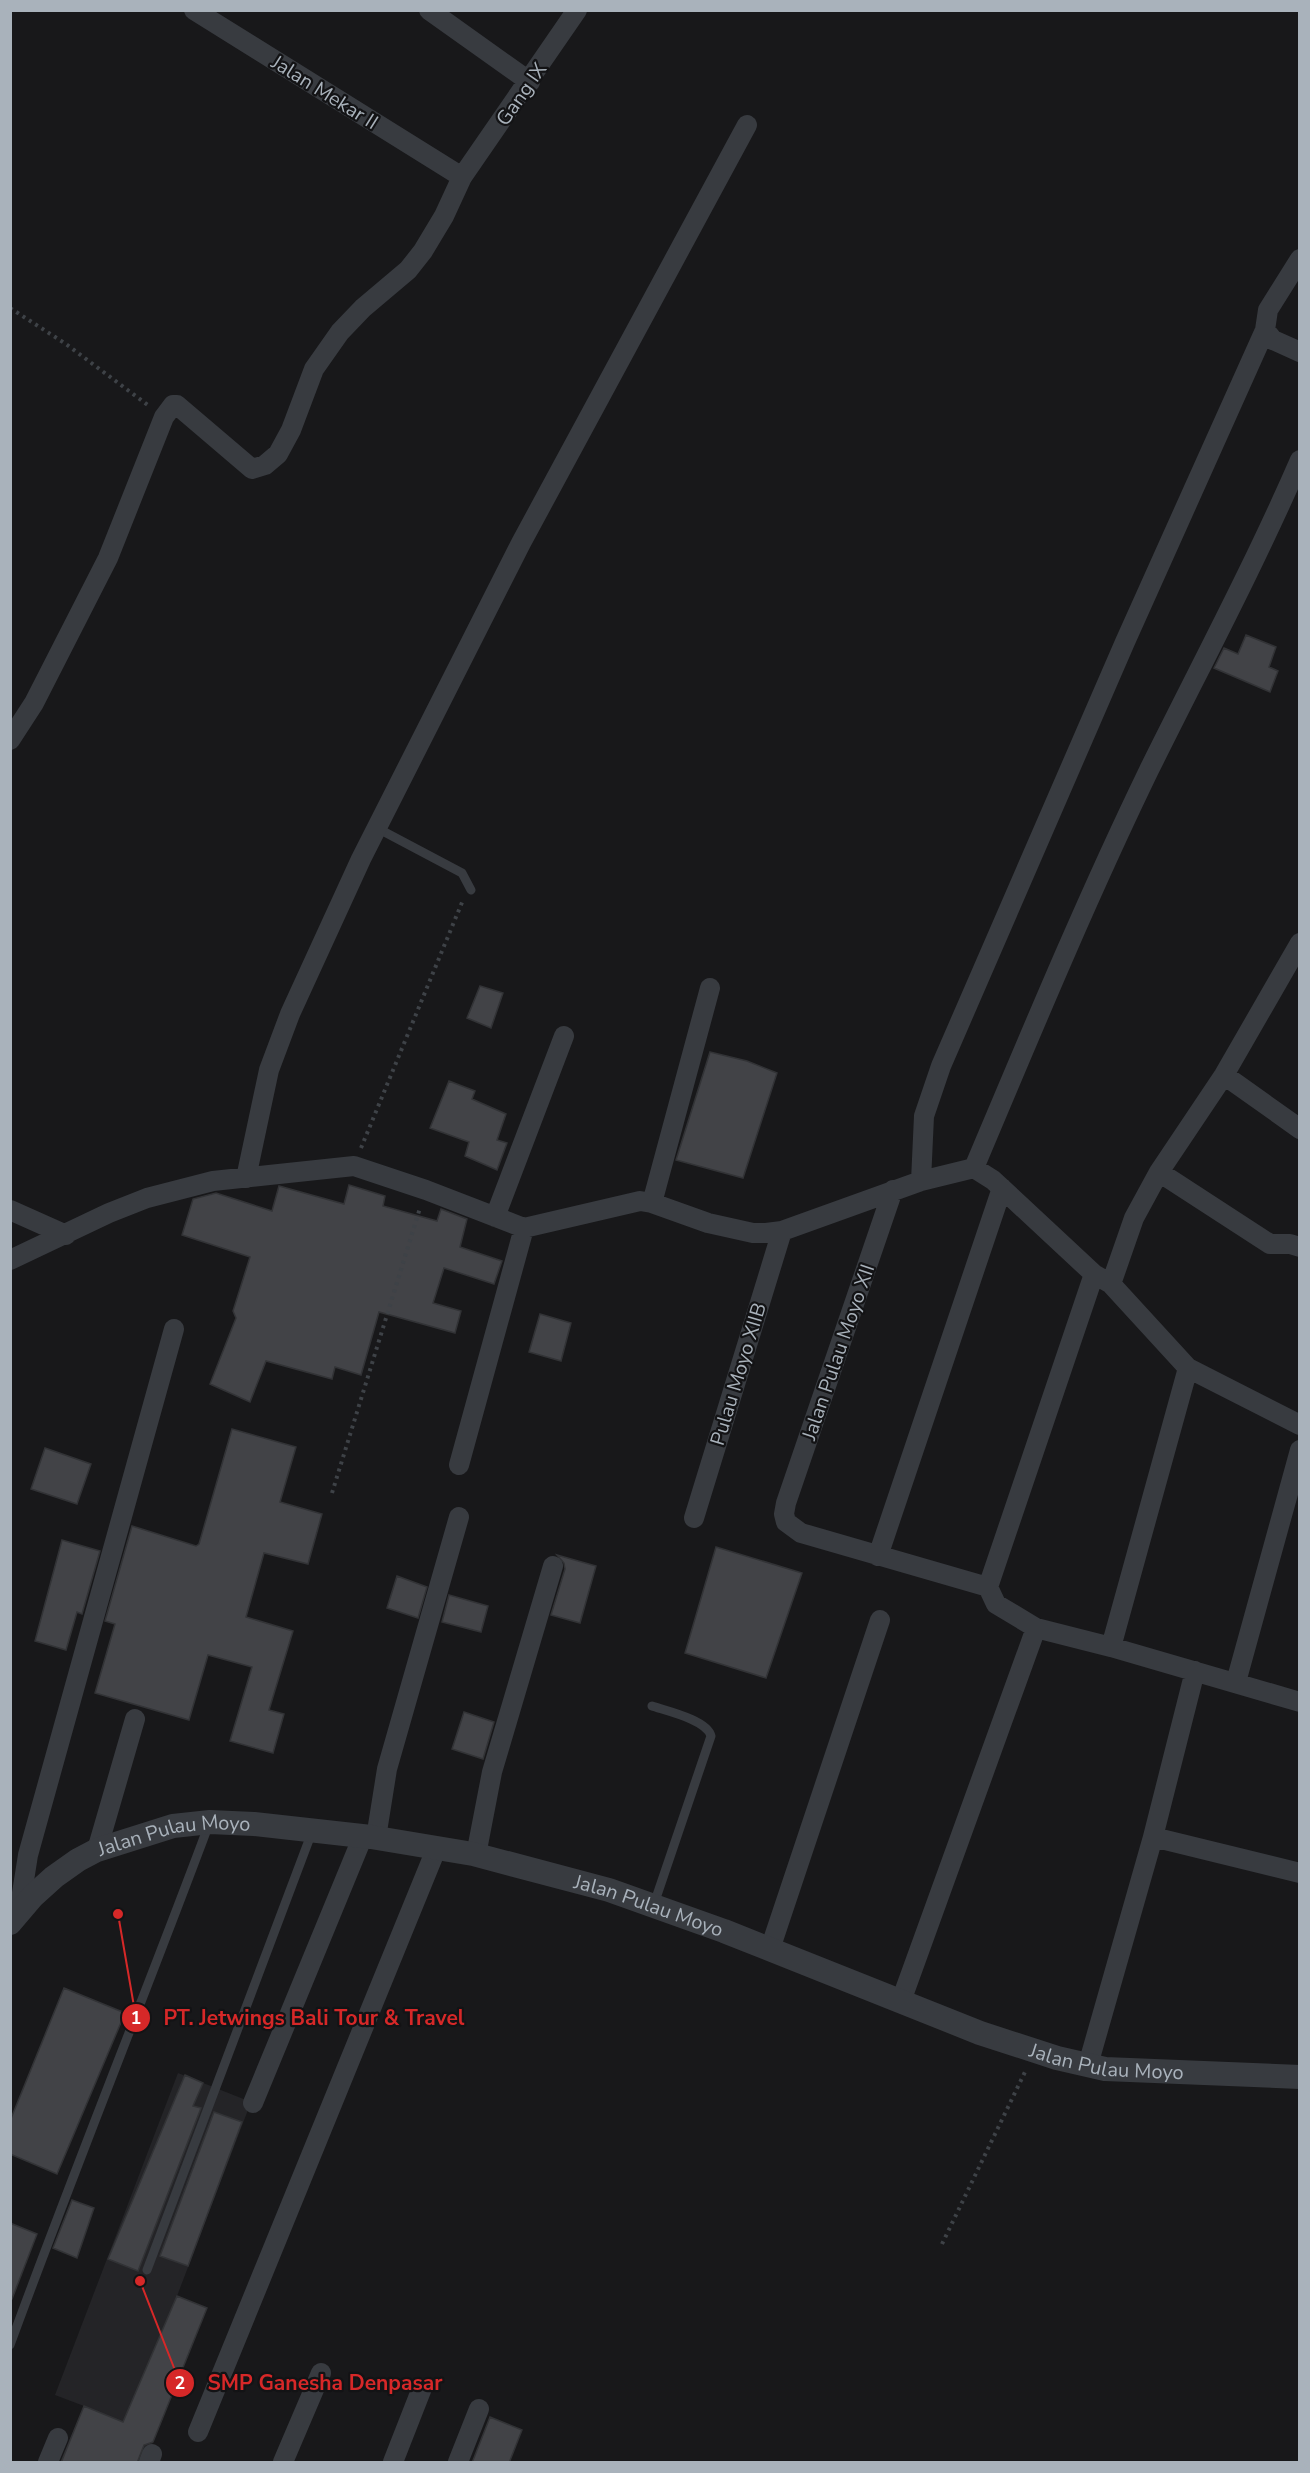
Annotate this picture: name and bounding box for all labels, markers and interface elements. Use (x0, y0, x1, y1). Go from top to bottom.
street label: Jalan Mekar II (265, 48, 383, 136)
street label: Gang IX (490, 57, 553, 131)
street label: Jalan Pulau Moyo XII (795, 1261, 881, 1445)
street label: Pulau Moyo XIIB (704, 1299, 773, 1449)
street label: Jalan Pulau Moyo (93, 1808, 251, 1863)
street label: Jalan Pulau Moyo (570, 1868, 727, 1944)
callout: PT. Jetwings Bali Tour & Travel (121, 1999, 476, 2038)
text: PT. Jetwings Bali Tour & Travel (163, 2004, 465, 2032)
text: 1 (131, 2006, 141, 2030)
street label: Jalan Pulau Moyo (1025, 2037, 1184, 2086)
callout: SMP Ganesha Denpasar (165, 2363, 454, 2402)
text: SMP Ganesha Denpasar (208, 2369, 443, 2397)
text: 2 (175, 2371, 185, 2395)

